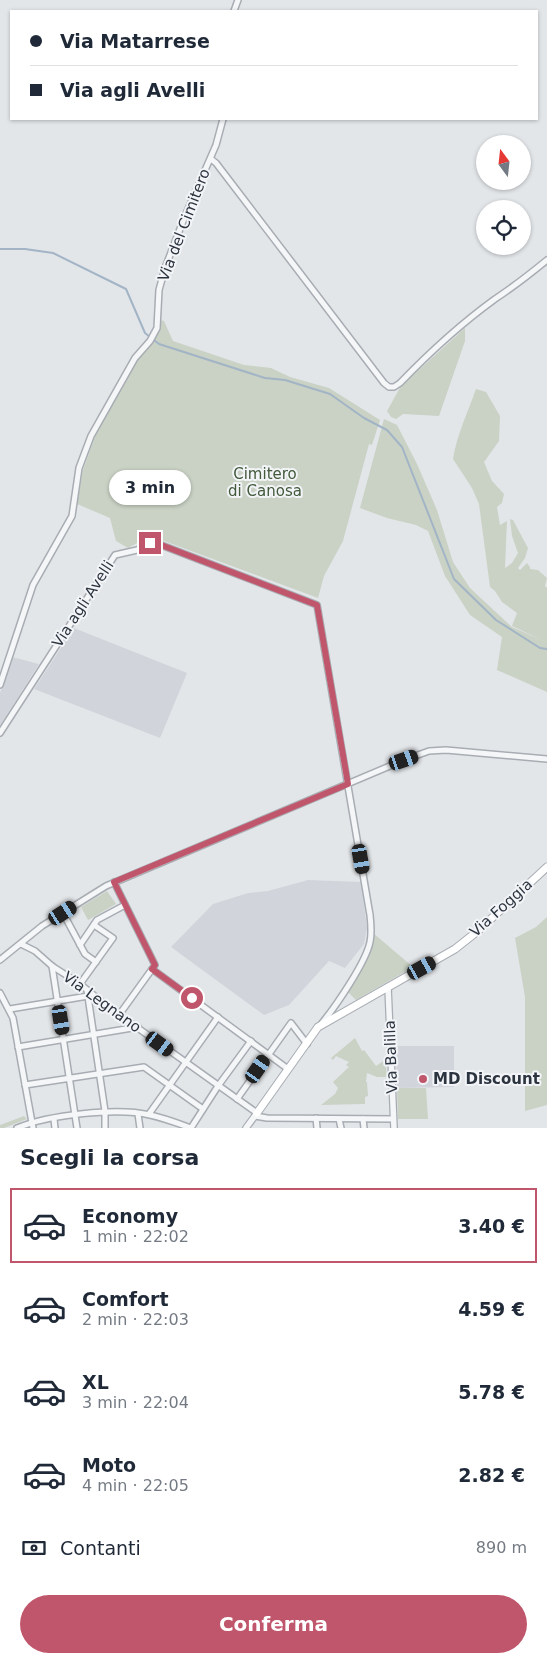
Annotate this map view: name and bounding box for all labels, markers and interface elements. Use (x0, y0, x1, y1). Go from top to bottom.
text: Via Matarrese (60, 30, 210, 52)
text: Via agli Avelli (60, 79, 205, 101)
north arrow (476, 135, 531, 190)
map controls (476, 135, 531, 255)
street label: Via del Cimitero (154, 166, 214, 284)
button: locate (476, 200, 531, 255)
park label: Cimitero di Canosa (228, 465, 302, 500)
callout: 3 min (109, 470, 191, 506)
text: 3 min (125, 478, 175, 497)
route end (139, 532, 161, 554)
street label: Via agli Avelli (48, 557, 118, 651)
car (387, 748, 420, 772)
car (351, 843, 370, 875)
street label: Via Foggia (466, 875, 536, 941)
car (46, 899, 79, 927)
car (405, 954, 438, 982)
street label: Via Legnano (59, 968, 145, 1036)
route start (181, 987, 203, 1009)
car (51, 1004, 70, 1036)
street label: Via Balilla (381, 1020, 401, 1094)
car (143, 1029, 176, 1059)
car (243, 1052, 272, 1086)
place label: MD Discount (433, 1070, 540, 1088)
marker: MD Discount (417, 1073, 429, 1085)
text: Scegli la corsa (20, 1145, 199, 1170)
icon: car (22, 1203, 67, 1248)
text: Economy (82, 1205, 178, 1227)
text: 3.40 € (458, 1215, 525, 1237)
text: 1 min · 22:02 (82, 1227, 189, 1246)
icon: car (22, 1286, 67, 1331)
text: Comfort (82, 1288, 169, 1310)
text: 4.59 € (458, 1298, 525, 1320)
text: 2 min · 22:03 (82, 1310, 189, 1329)
icon: car (22, 1369, 67, 1414)
text: XL (82, 1371, 109, 1393)
text: 5.78 € (458, 1381, 525, 1403)
text: 3 min · 22:04 (82, 1393, 189, 1412)
icon: car (22, 1452, 67, 1497)
text: Moto (82, 1454, 136, 1476)
text: 2.82 € (458, 1464, 525, 1486)
text: 4 min · 22:05 (82, 1476, 189, 1495)
icon: cash (20, 1534, 48, 1562)
text: Contanti (60, 1537, 141, 1559)
text: 890 m (476, 1538, 527, 1557)
button: Conferma (20, 1595, 527, 1653)

